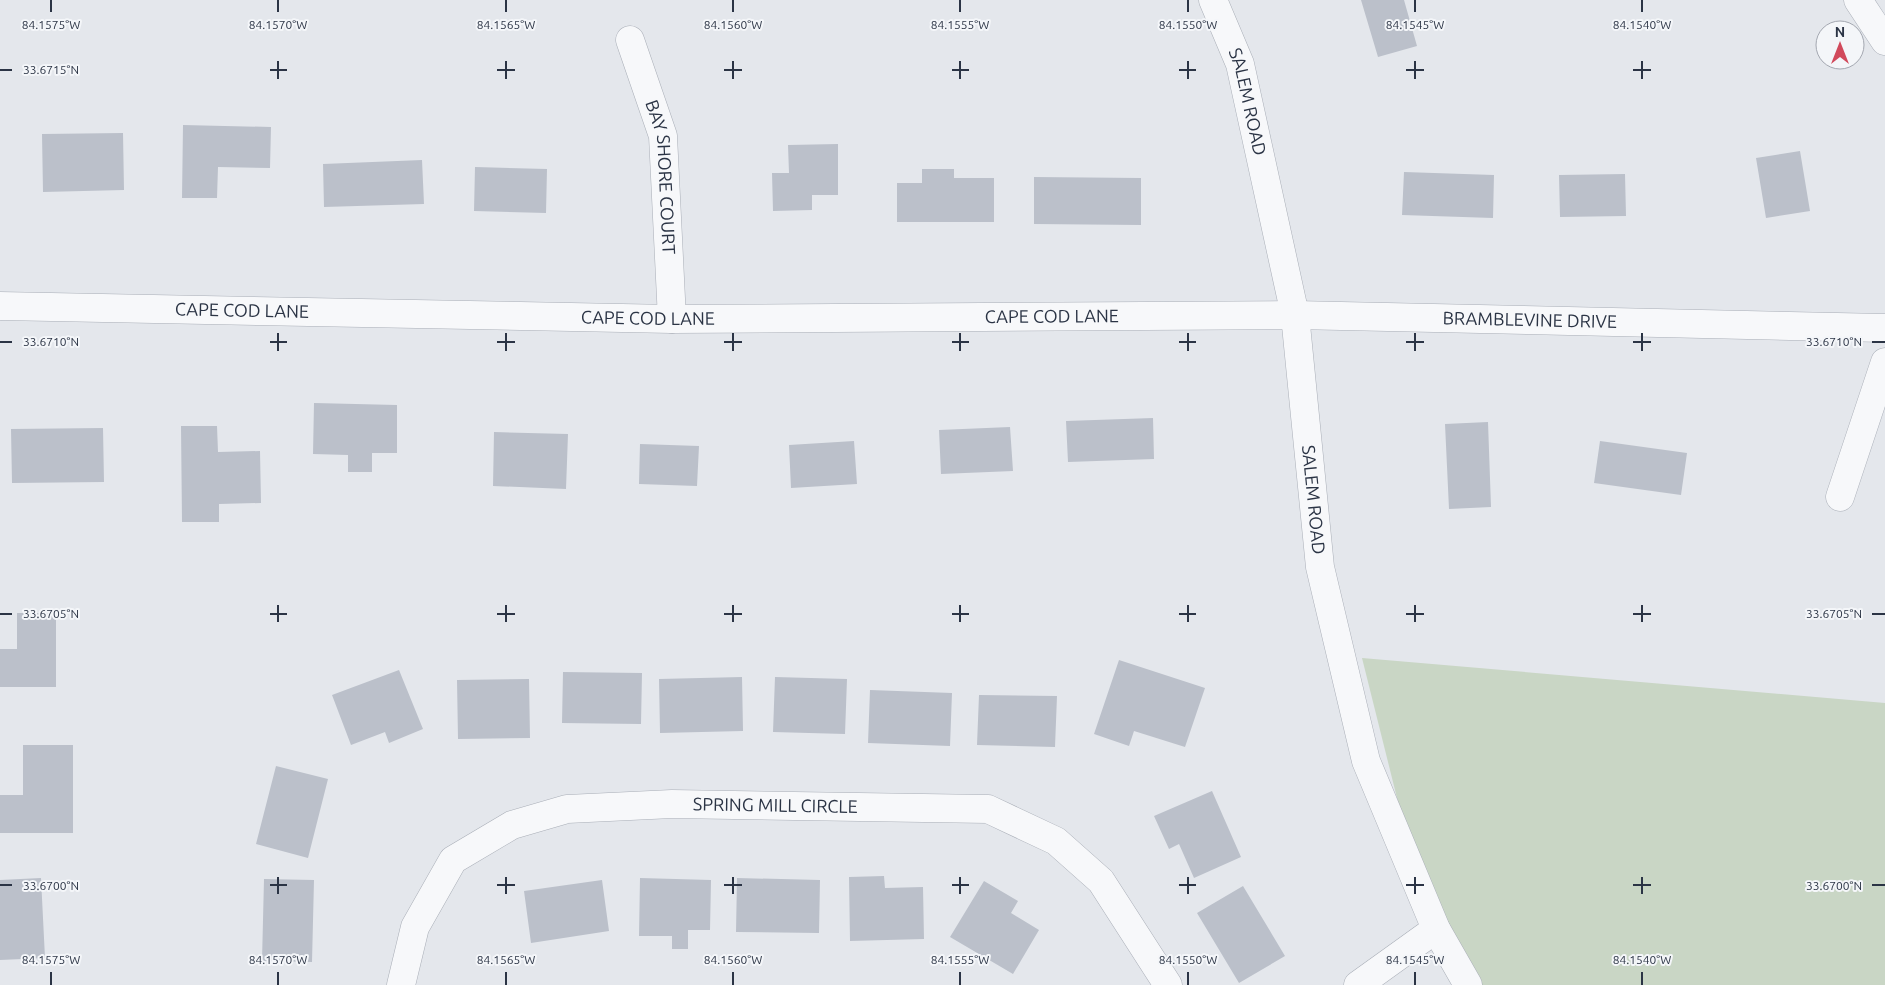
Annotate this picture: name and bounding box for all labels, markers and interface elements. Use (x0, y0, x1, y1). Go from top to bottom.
text: 84.1575°W (22, 18, 80, 31)
text: 84.1570°W (249, 18, 307, 31)
text: 84.1565°W (477, 18, 535, 31)
text: 84.1560°W (704, 18, 762, 31)
text: 84.1555°W (931, 18, 989, 31)
text: 84.1550°W (1159, 18, 1217, 31)
text: 84.1545°W (1386, 18, 1444, 31)
text: 84.1540°W (1613, 18, 1671, 31)
north arrow (1815, 20, 1865, 70)
text: N (1835, 24, 1845, 40)
street label: SALEM ROAD (1225, 45, 1271, 157)
text: 33.6715°N (23, 63, 79, 76)
street label: BAY SHORE COURT (642, 97, 680, 255)
street label: CAPE COD LANE (175, 298, 309, 321)
street label: CAPE COD LANE (985, 305, 1119, 326)
street label: CAPE COD LANE (581, 306, 715, 328)
street label: BRAMBLEVINE DRIVE (1442, 307, 1617, 331)
text: 33.6710°N (23, 335, 79, 348)
text: 33.6710°N (1806, 335, 1862, 348)
street label: SALEM ROAD (1299, 444, 1330, 555)
text: 33.6705°N (23, 607, 79, 620)
text: 33.6705°N (1806, 607, 1862, 620)
street label: SPRING MILL CIRCLE (693, 793, 858, 816)
text: 33.6700°N (23, 879, 79, 892)
text: 33.6700°N (1806, 879, 1862, 892)
text: 84.1575°W (22, 953, 80, 966)
text: 84.1570°W (249, 953, 307, 966)
text: 84.1565°W (477, 953, 535, 966)
text: 84.1560°W (704, 953, 762, 966)
text: 84.1555°W (931, 953, 989, 966)
text: 84.1550°W (1159, 953, 1217, 966)
text: 84.1545°W (1386, 953, 1444, 966)
text: 84.1540°W (1613, 953, 1671, 966)

